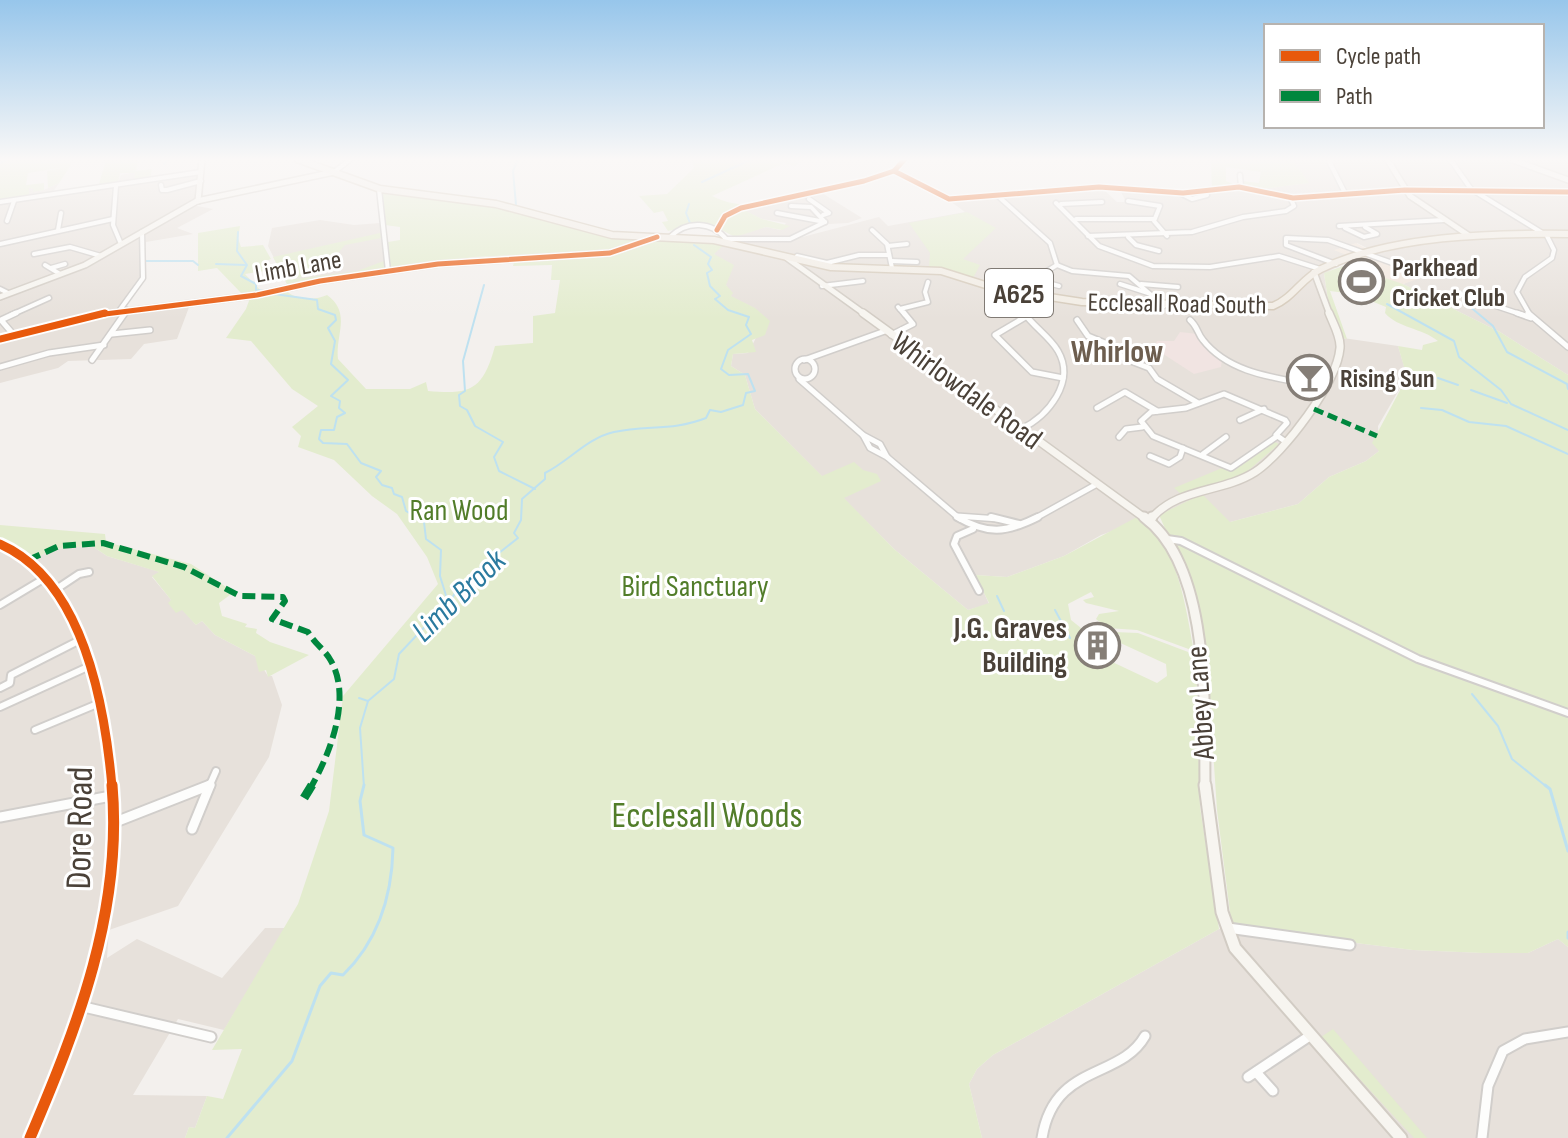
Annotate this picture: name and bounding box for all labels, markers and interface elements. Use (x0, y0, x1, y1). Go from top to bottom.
legend (1264, 24, 1544, 128)
text: Cycle path (1336, 42, 1421, 71)
text: Path (1336, 82, 1373, 111)
street label: Limb Lane (253, 245, 344, 290)
place label: Parkhead Cricket Club (1392, 253, 1505, 314)
sports icon: Parkhead Cricket Club (1337, 258, 1385, 306)
road number: A625 (985, 269, 1053, 317)
street label: Ecclesall Road South (1087, 287, 1267, 322)
street label: Whirlowdale Road (884, 324, 1049, 458)
district label: Whirlow (1071, 333, 1163, 372)
bar icon: Rising Sun (1285, 354, 1333, 402)
place label: Rising Sun (1340, 364, 1435, 395)
park label: Ran Wood (409, 493, 509, 529)
water label: Limb Brook (404, 541, 515, 650)
park label: Bird Sanctuary (621, 569, 769, 605)
place label: J.G. Graves Building (953, 611, 1067, 681)
building icon: J.G. Graves Building (1074, 621, 1122, 669)
street label: Abbey Lane (1179, 645, 1223, 762)
street label: Dore Road (58, 766, 103, 890)
park label: Ecclesall Woods (612, 795, 802, 838)

